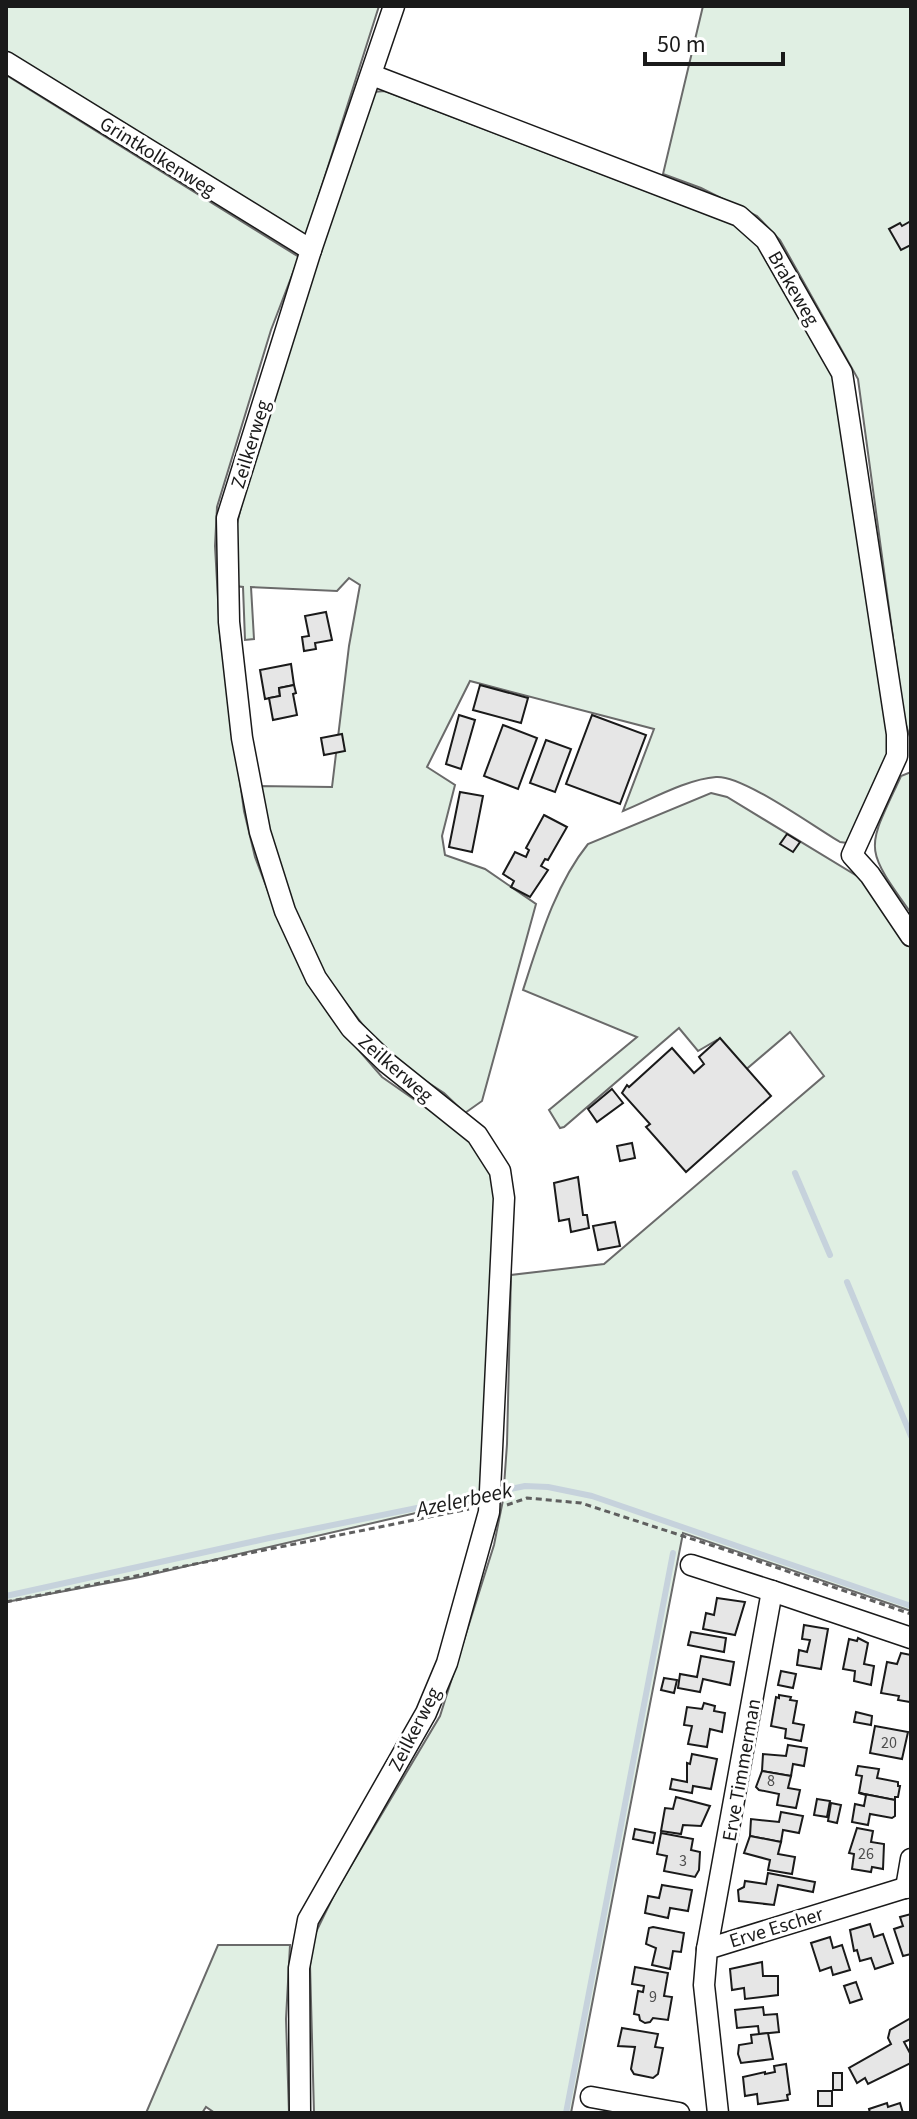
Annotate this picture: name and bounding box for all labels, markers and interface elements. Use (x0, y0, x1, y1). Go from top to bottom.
scale bar (645, 16, 783, 66)
text: 50 m (657, 27, 706, 62)
street label: Grintkolkenweg (94, 110, 221, 204)
street label: Brakeweg (761, 246, 826, 331)
street label: Zeilkerweg (224, 397, 278, 492)
street label: Zeilkerweg (352, 1028, 439, 1109)
water label: Azelerbeek (411, 1474, 516, 1526)
street label: Zeilkerweg (382, 1682, 448, 1776)
street label: Erve Timmerman (716, 1697, 768, 1844)
house number: 20 (881, 1732, 897, 1754)
house number: 8 (767, 1770, 775, 1792)
house number: 26 (858, 1843, 874, 1865)
house number: 3 (679, 1850, 687, 1872)
street label: Erve Escher (726, 1900, 827, 1956)
house number: 9 (649, 1986, 657, 2008)

